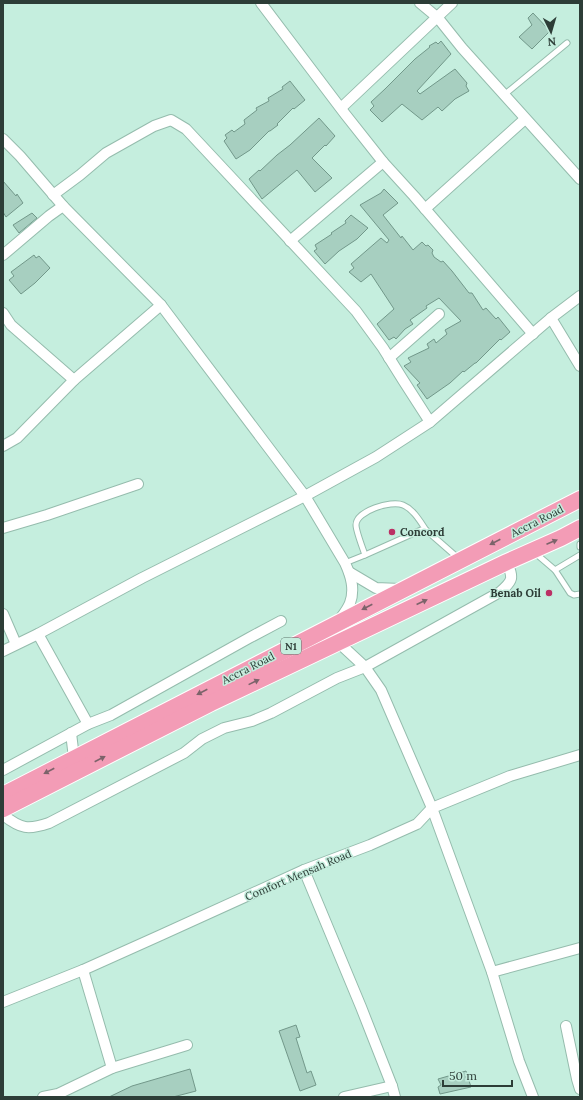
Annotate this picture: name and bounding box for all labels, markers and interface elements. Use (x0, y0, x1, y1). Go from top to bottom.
north arrow (531, 12, 571, 52)
text: N (547, 35, 557, 49)
street label: Accra Road (507, 502, 566, 541)
place label: Concord (400, 525, 445, 539)
marker: Concord (387, 527, 397, 537)
one-way arrow (490, 539, 501, 545)
one-way arrow (547, 539, 558, 545)
place label: Benab Oil (490, 586, 542, 600)
marker: Benab Oil (544, 588, 554, 598)
one-way arrow (416, 599, 427, 605)
one-way arrow (361, 604, 373, 611)
road number: N1 (281, 638, 301, 654)
street label: Accra Road (218, 649, 277, 688)
one-way arrow (248, 679, 260, 686)
one-way arrow (196, 689, 207, 695)
one-way arrow (94, 756, 106, 762)
one-way arrow (43, 768, 54, 774)
street label: Comfort Mensah Road (243, 846, 354, 904)
scale bar (443, 1062, 512, 1088)
text: 50 m (449, 1068, 477, 1083)

